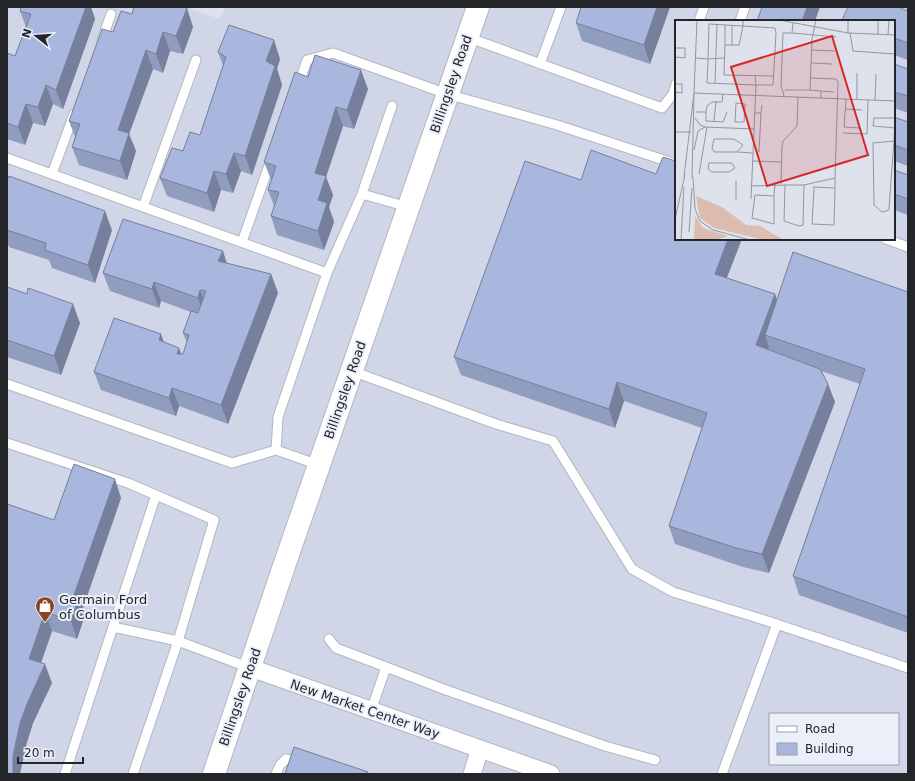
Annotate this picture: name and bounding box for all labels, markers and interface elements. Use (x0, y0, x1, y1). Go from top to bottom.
north arrow (16, 16, 56, 56)
inset map (675, 20, 895, 240)
text: N (19, 27, 34, 40)
street label: Billingsley Road (427, 33, 475, 135)
street label: Billingsley Road (321, 339, 369, 441)
place label: Germain Ford of Columbus (59, 592, 147, 622)
shop icon: Germain Ford of Columbus (34, 595, 56, 623)
street label: Billingsley Road (216, 646, 264, 748)
street label: New Market Center Way (288, 676, 442, 742)
legend (769, 713, 899, 765)
text: Road (805, 722, 835, 736)
scale bar (18, 739, 83, 765)
text: Building (805, 742, 854, 756)
text: 20 m (24, 746, 55, 760)

